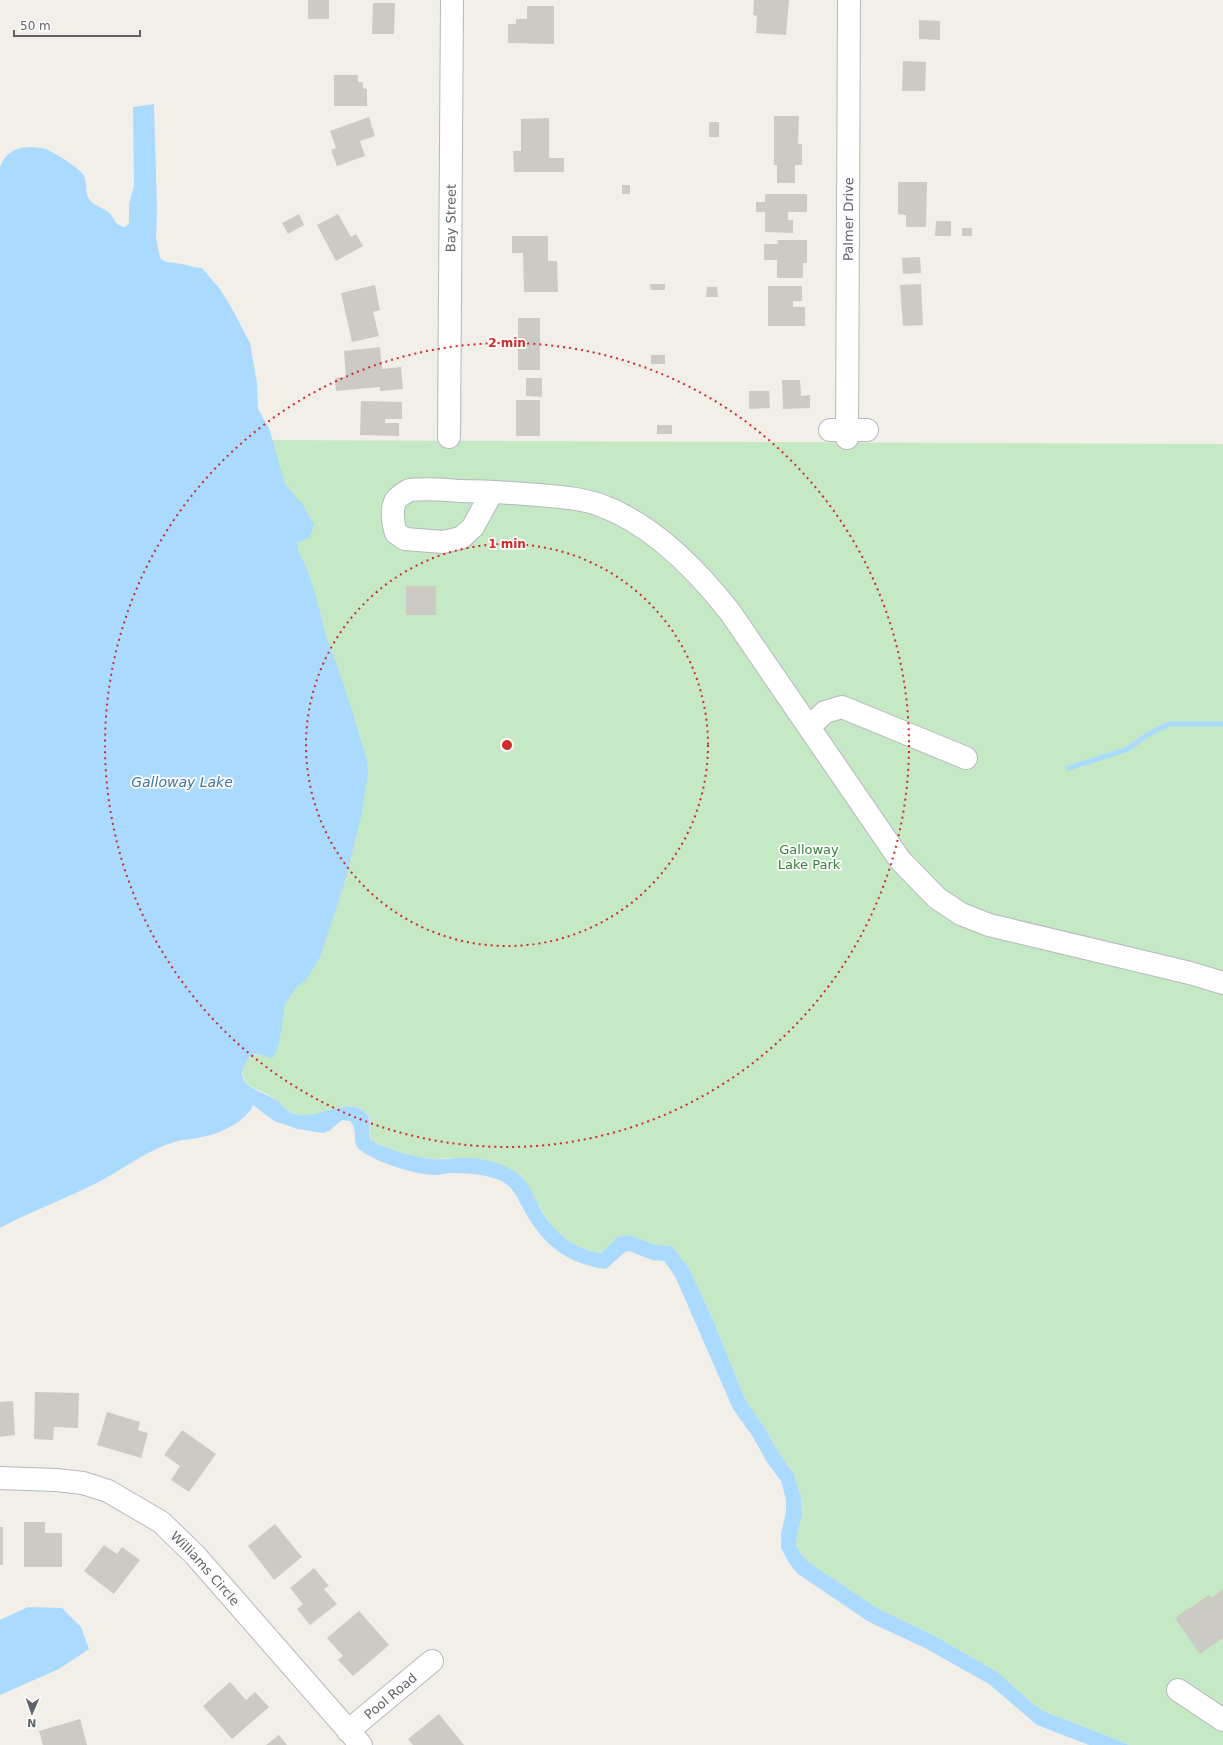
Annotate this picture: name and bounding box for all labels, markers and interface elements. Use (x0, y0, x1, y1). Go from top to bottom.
scale bar (14, 12, 140, 38)
text: 50 m (20, 19, 51, 33)
street label: Palmer Drive (841, 177, 856, 261)
street label: Bay Street (443, 184, 459, 252)
text: 2 min (488, 336, 526, 350)
text: 1 min (488, 537, 526, 551)
centre of rings (500, 738, 514, 752)
water label: Galloway Lake (131, 774, 233, 790)
park label: Galloway Lake Park (778, 842, 841, 872)
street label: Williams Circle (167, 1529, 243, 1609)
street label: Pool Road (361, 1670, 420, 1722)
north arrow (12, 1693, 52, 1733)
text: N (27, 1716, 37, 1729)

